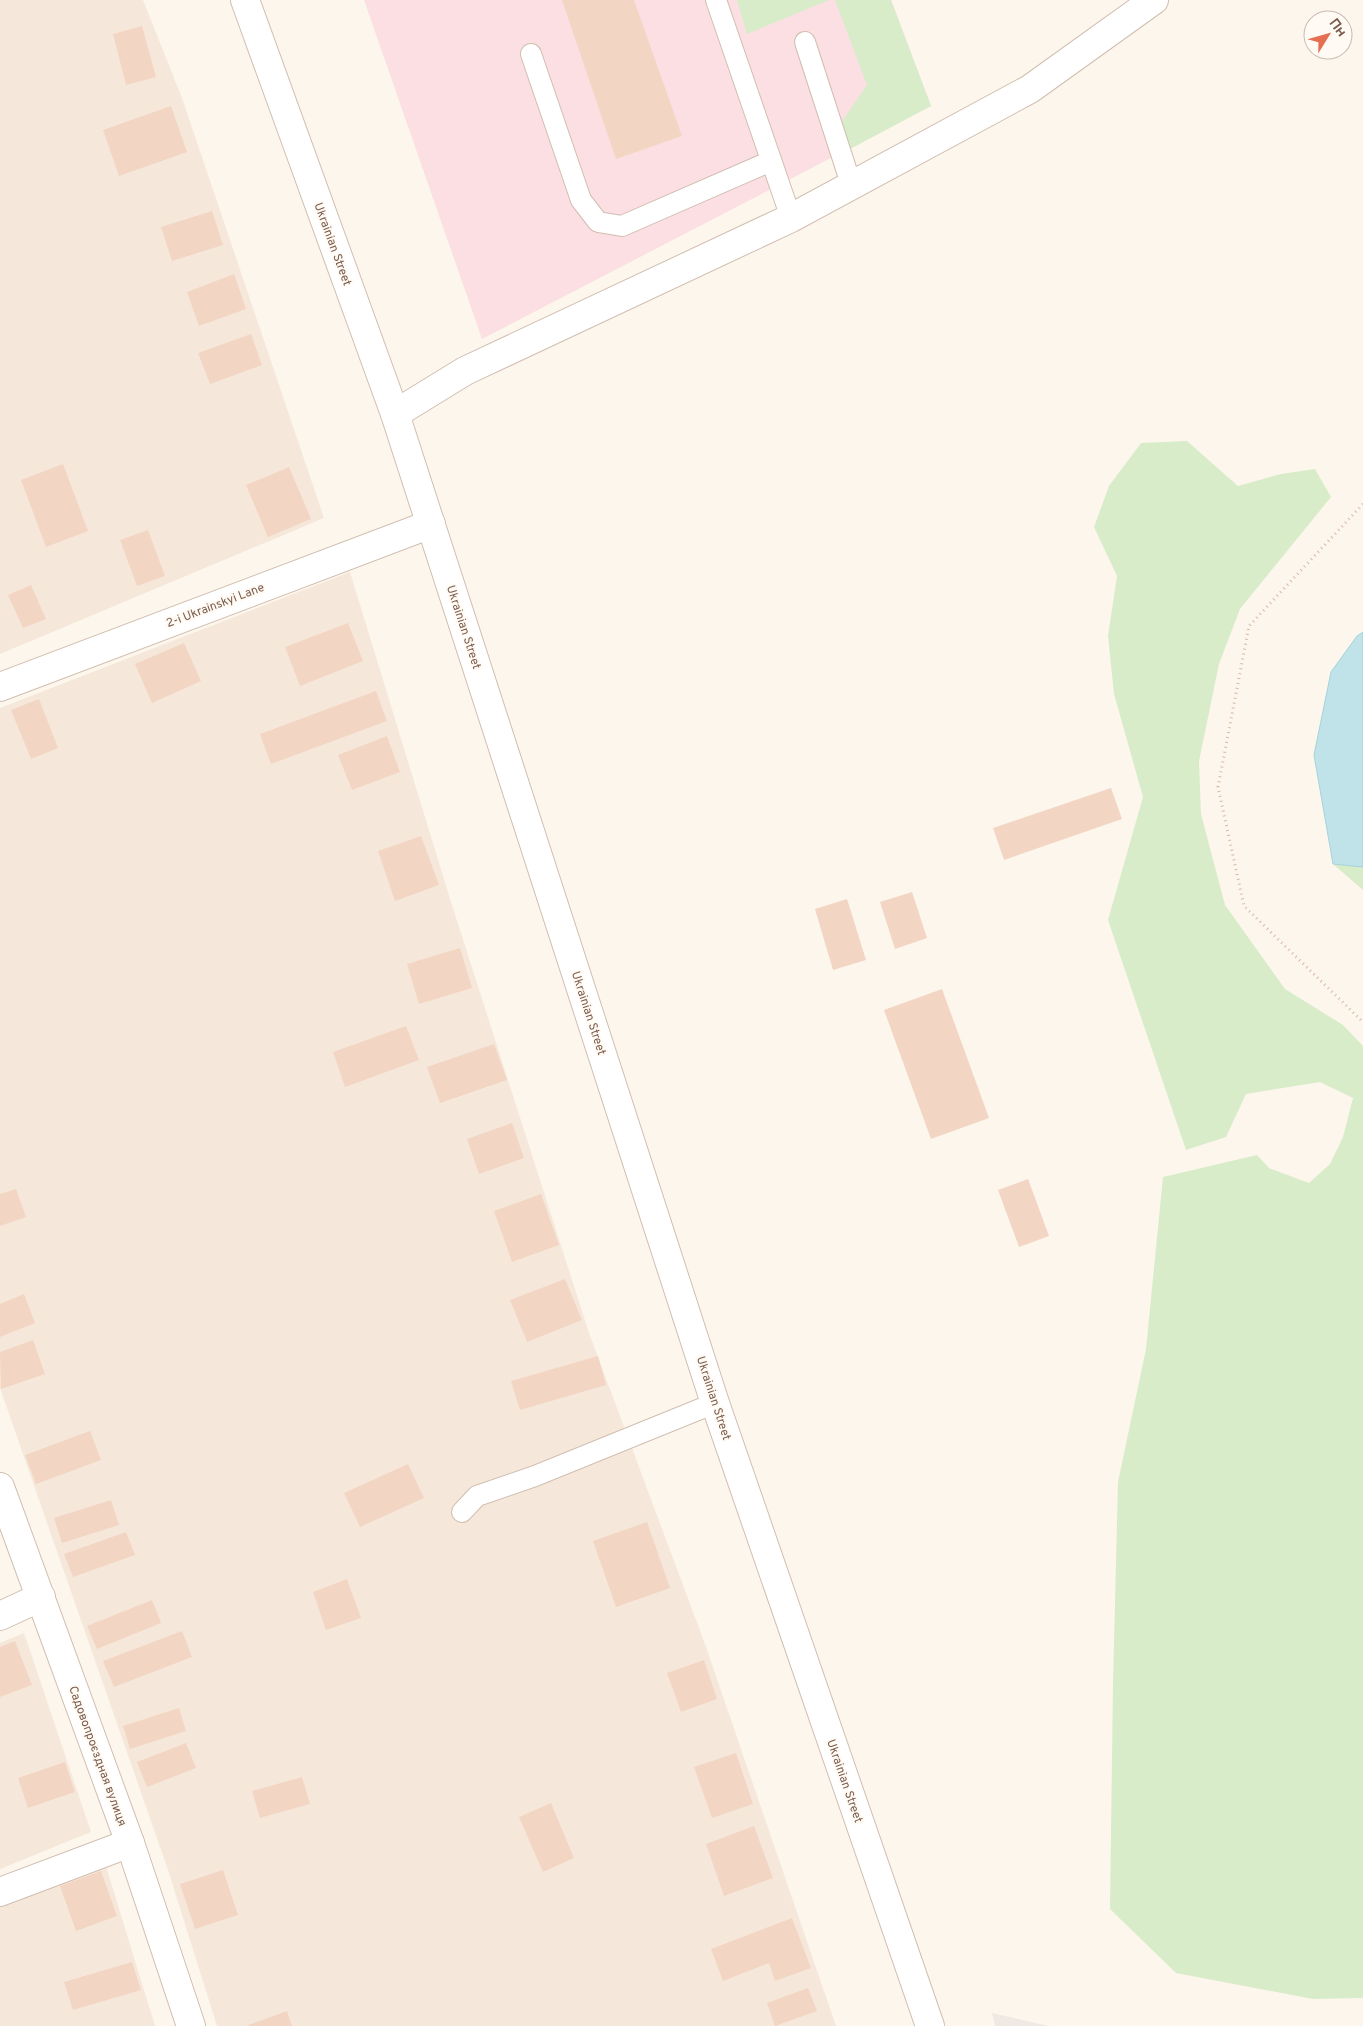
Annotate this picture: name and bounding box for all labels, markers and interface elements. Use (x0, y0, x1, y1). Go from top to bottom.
north arrow (1303, 10, 1353, 60)
text: Пн (1325, 15, 1350, 41)
street label: Ukrainian Street (310, 201, 355, 288)
street label: 2-i Ukrainskyi Lane (164, 580, 267, 632)
street label: Ukrainian Street (442, 583, 484, 671)
street label: Ukrainian Street (567, 969, 609, 1057)
street label: Ukrainian Street (692, 1354, 734, 1442)
street label: Садовопроєздная вулиця (64, 1684, 130, 1829)
street label: Ukrainian Street (822, 1737, 866, 1825)

